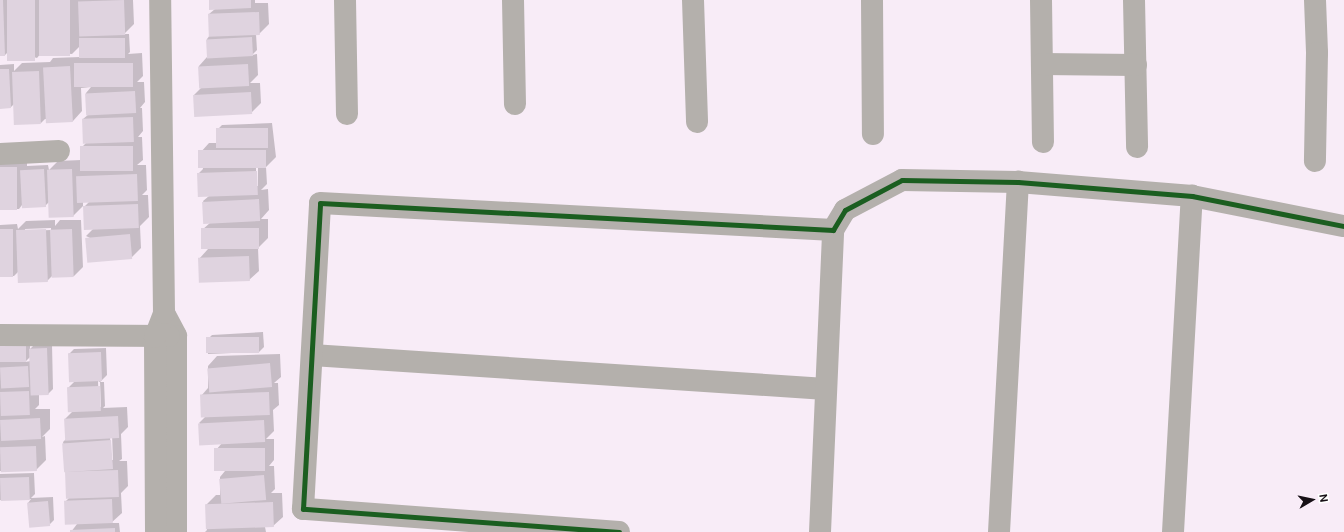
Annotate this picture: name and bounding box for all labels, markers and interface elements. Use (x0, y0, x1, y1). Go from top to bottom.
north arrow (1292, 480, 1332, 520)
text: N (1316, 493, 1331, 503)

